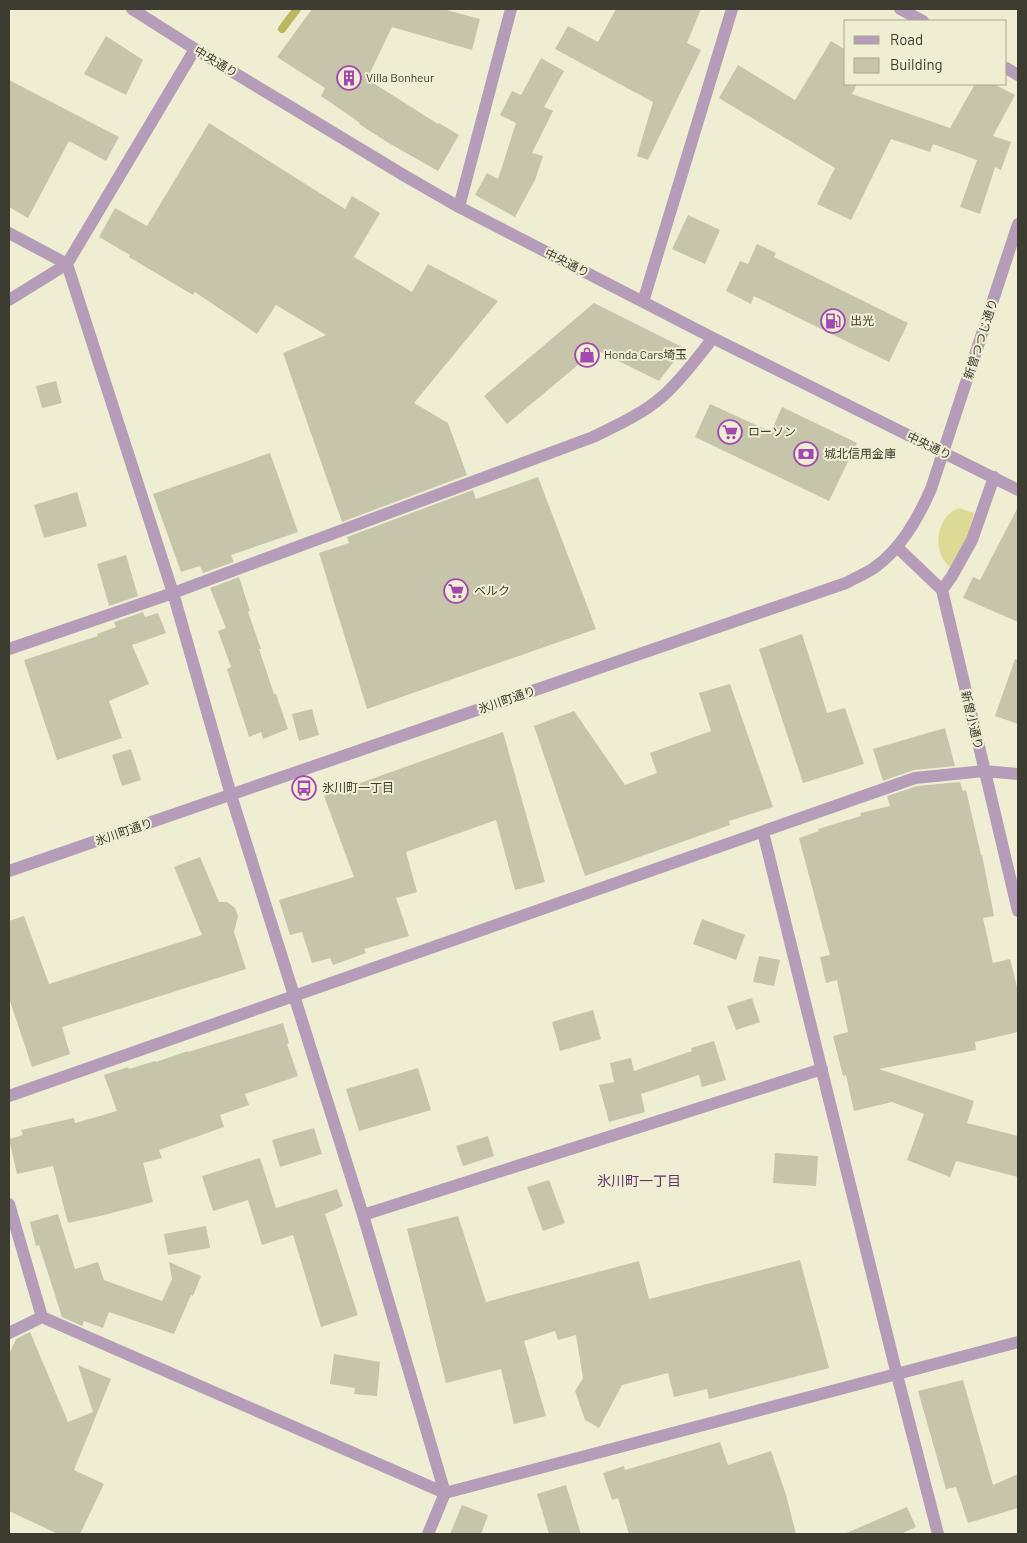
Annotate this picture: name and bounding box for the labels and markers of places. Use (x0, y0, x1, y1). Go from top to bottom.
building icon: Villa Bonheur (336, 65, 362, 91)
place label: Villa Bonheur (366, 70, 435, 84)
fuel station icon: 出光 (820, 308, 846, 334)
place label: 出光 (850, 313, 874, 327)
shop icon: Honda Cars埼玉 (574, 342, 600, 368)
place label: Honda Cars埼玉 (604, 347, 687, 361)
supermarket icon: ローソン (717, 419, 743, 445)
place label: ローソン (748, 424, 796, 438)
bank icon: 城北信用金庫 (793, 441, 819, 467)
place label: 城北信用金庫 (824, 446, 896, 460)
supermarket icon: ベルク (443, 578, 469, 604)
place label: ベルク (474, 583, 510, 597)
bus stop icon: 氷川町一丁目 (291, 775, 317, 801)
place label: 氷川町一丁目 (322, 780, 394, 794)

